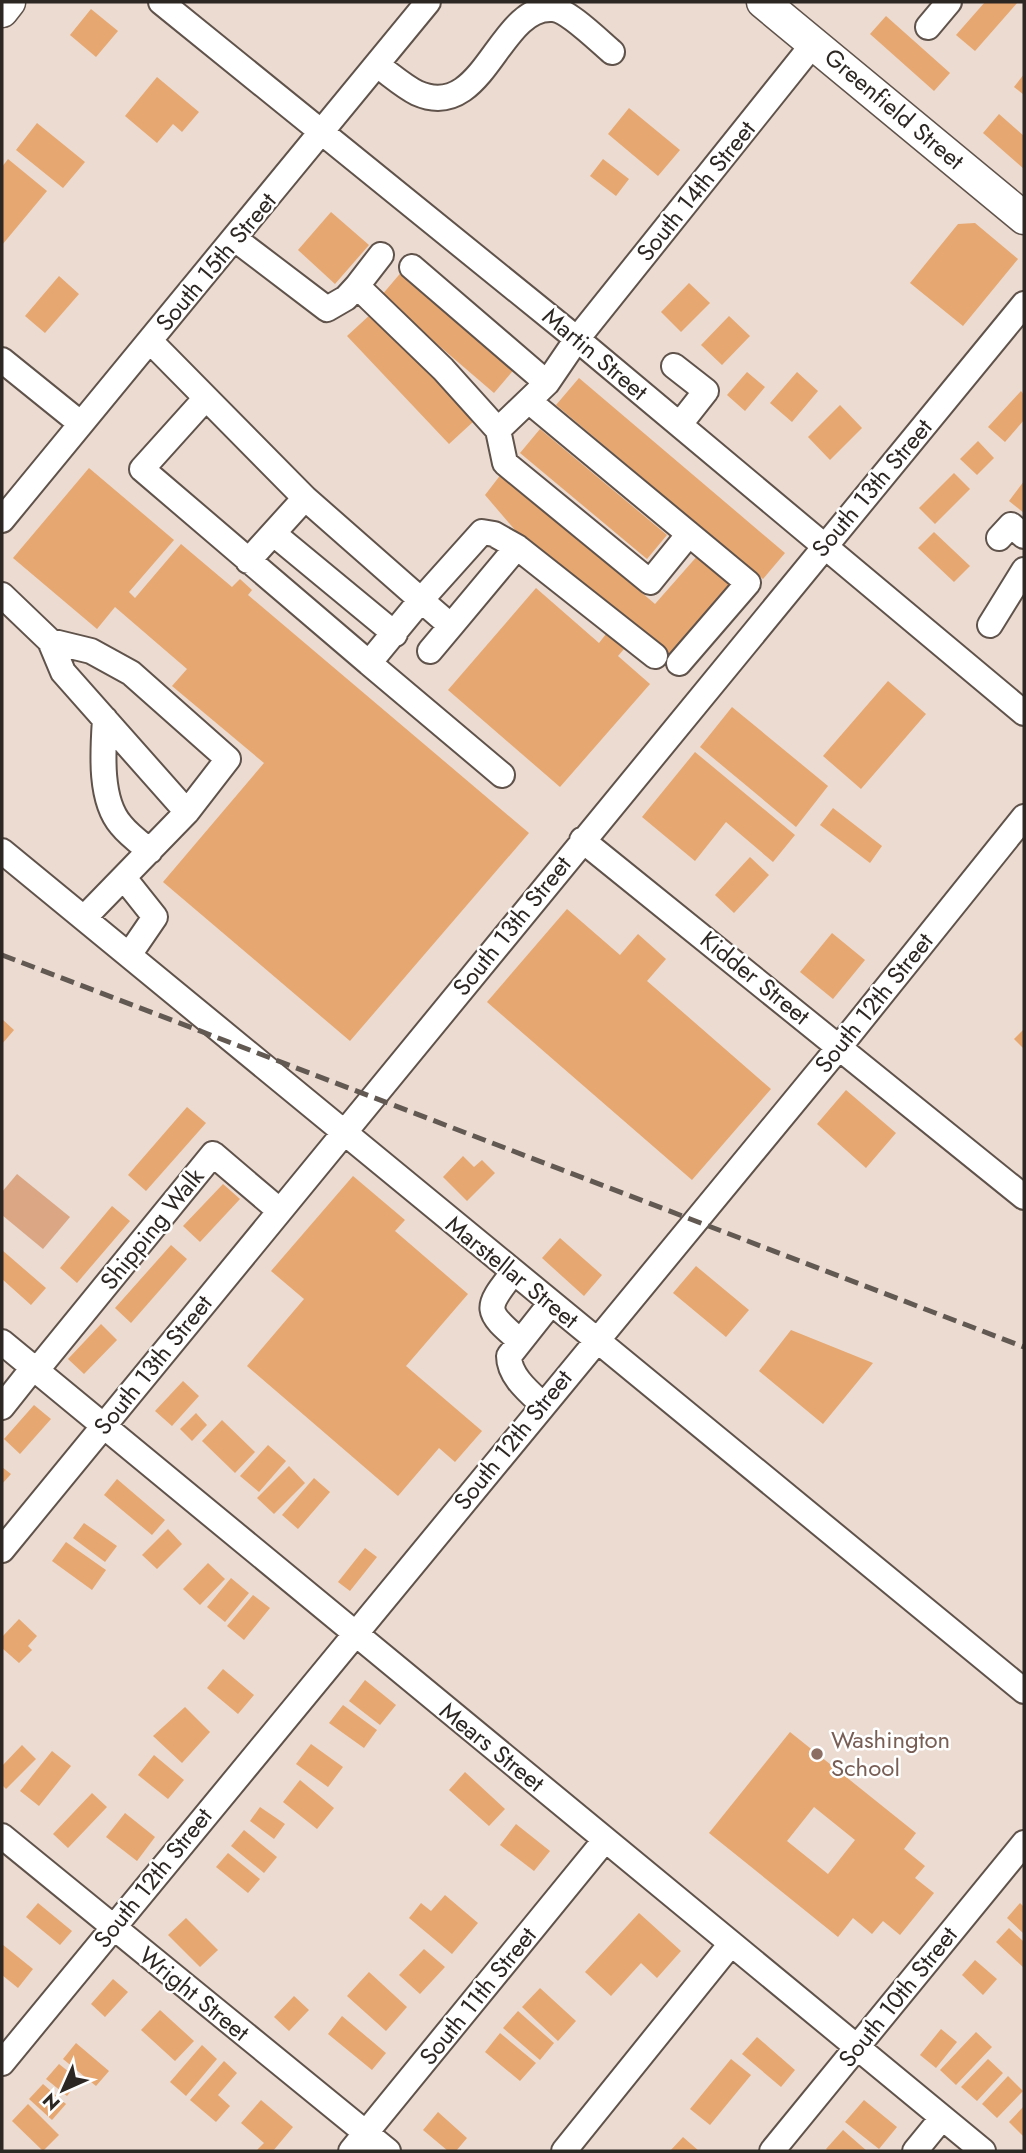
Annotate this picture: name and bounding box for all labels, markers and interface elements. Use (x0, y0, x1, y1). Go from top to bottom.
street label: Greenfield Street (817, 40, 972, 178)
street label: South 14th Street (628, 113, 763, 269)
street label: South 15th Street (147, 185, 284, 339)
street label: Martin Street (535, 299, 656, 408)
street label: South 13th Street (803, 411, 940, 564)
street label: South 13th Street (444, 848, 579, 1003)
street label: Kidder Street (693, 922, 818, 1033)
street label: South 12th Street (806, 925, 941, 1080)
street label: Shipping Walk (91, 1160, 212, 1297)
street label: Marstellar Street (438, 1207, 587, 1336)
street label: South 13th Street (85, 1287, 220, 1442)
street label: South 12th Street (445, 1362, 580, 1517)
street label: Mears Street (432, 1693, 552, 1800)
place label: Washington School (831, 1722, 950, 1785)
marker: Washington School (809, 1746, 825, 1762)
street label: South 12th Street (85, 1800, 220, 1955)
street label: South 10th Street (830, 1918, 966, 2075)
street label: South 11th Street (411, 1919, 544, 2072)
street label: Wright Street (132, 1938, 257, 2049)
north arrow (28, 2055, 98, 2125)
text: N (36, 2087, 66, 2117)

